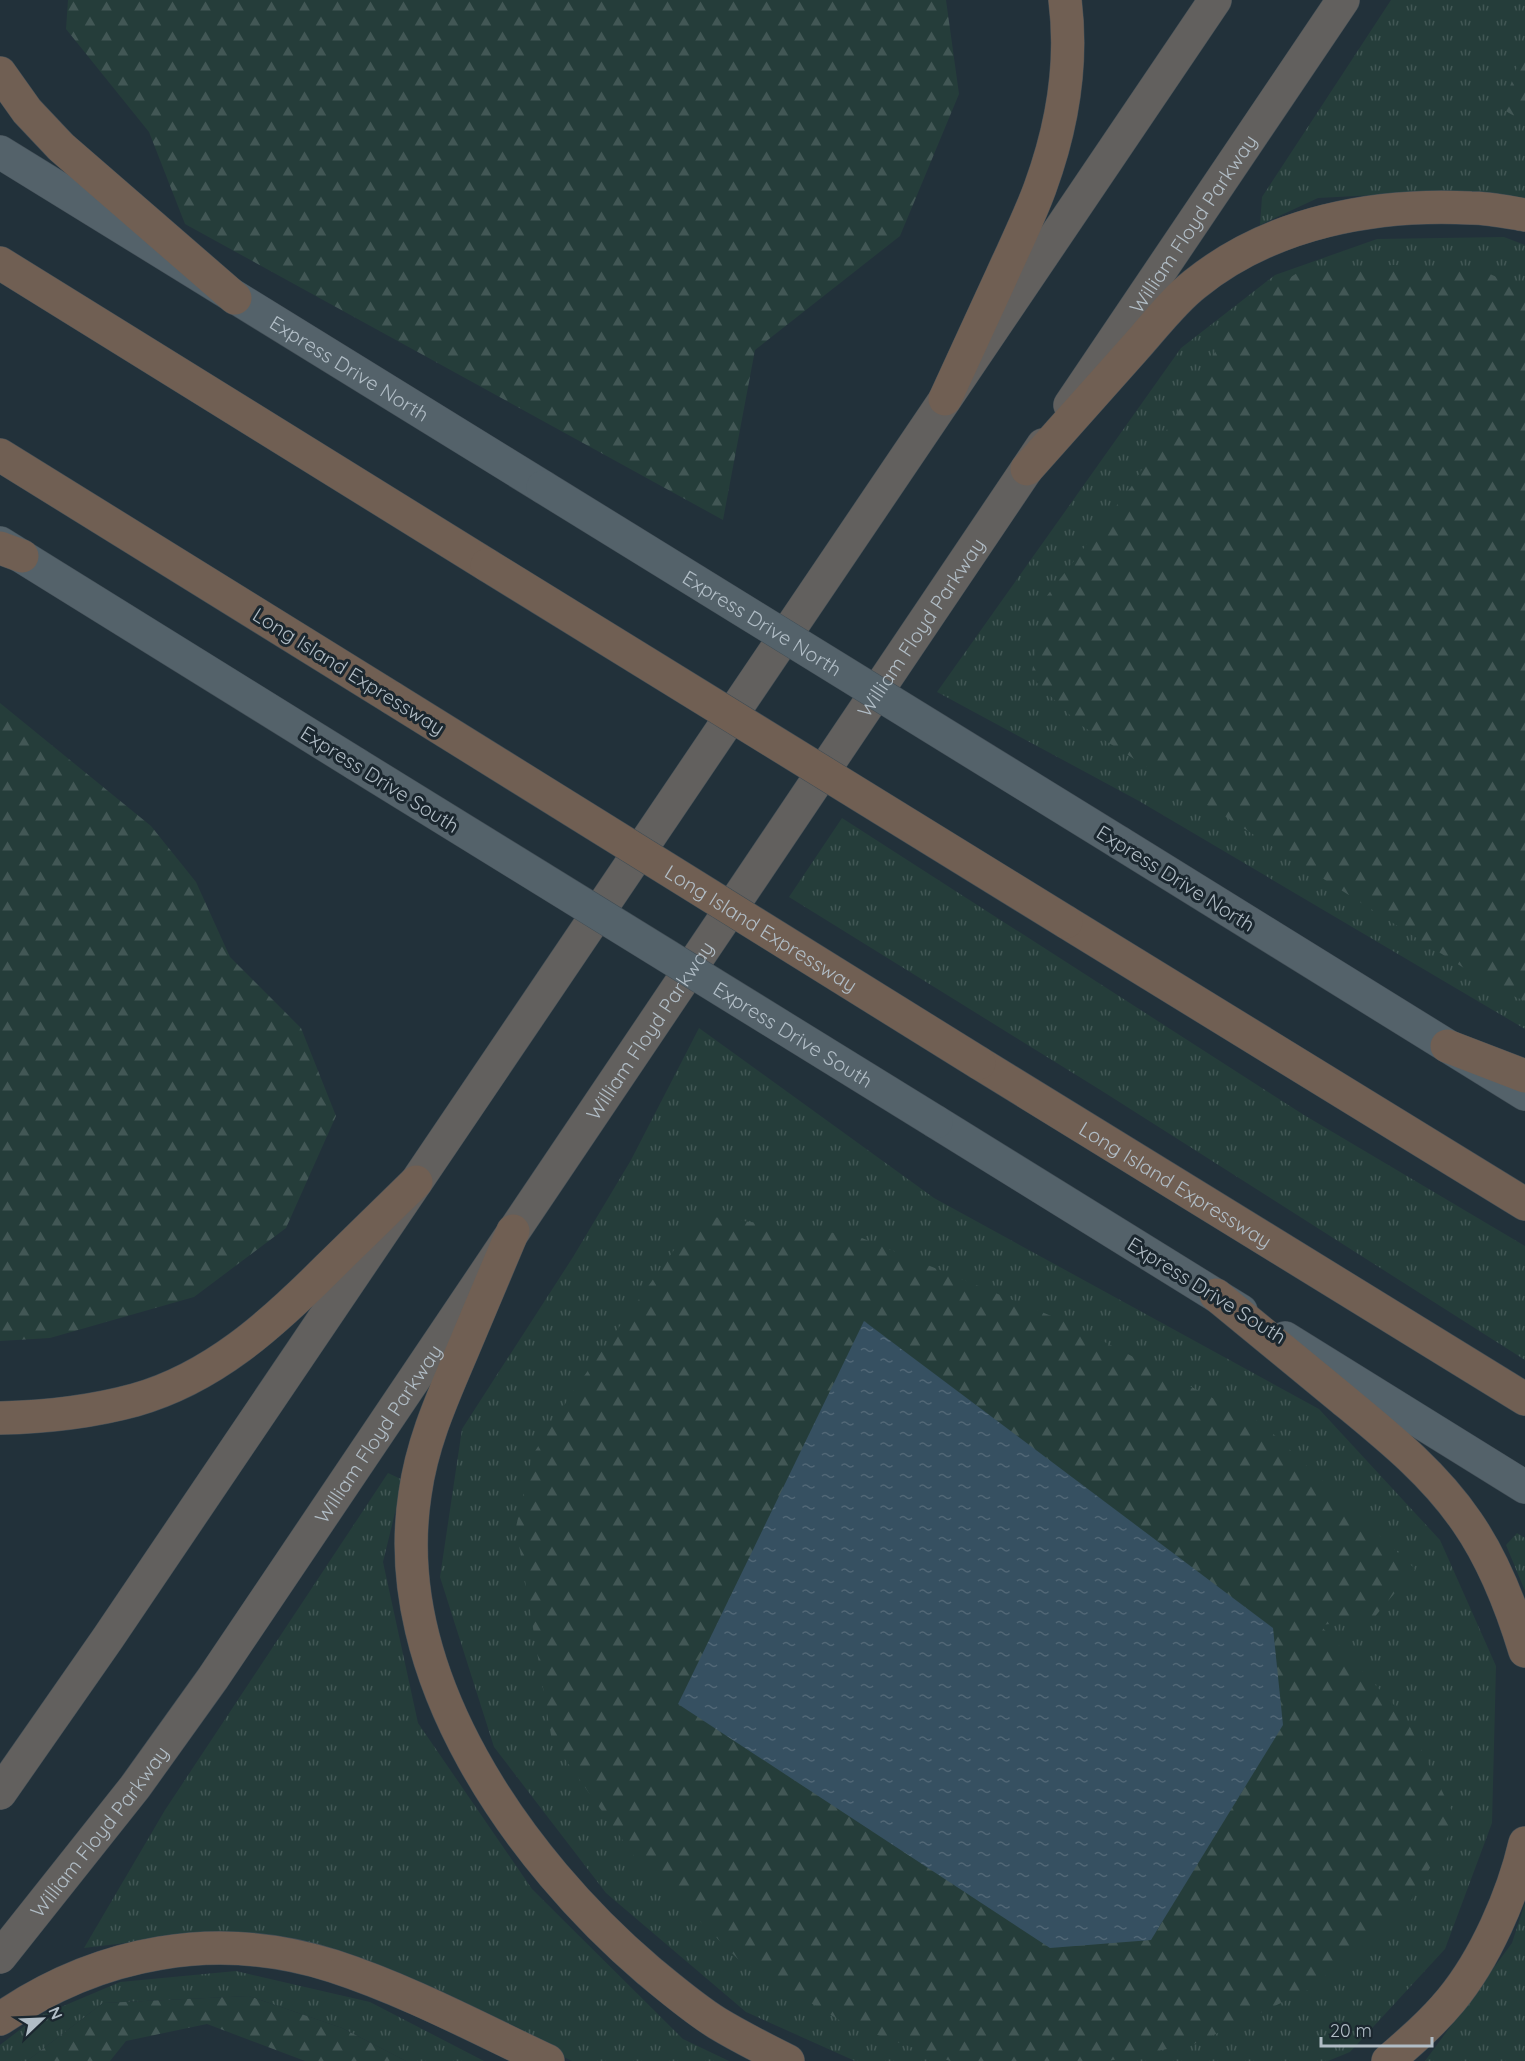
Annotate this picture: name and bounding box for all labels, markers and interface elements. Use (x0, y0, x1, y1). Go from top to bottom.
street label: William Floyd Parkway (1123, 129, 1262, 318)
street label: Express Drive North (266, 309, 434, 426)
street label: William Floyd Parkway (851, 533, 990, 721)
street label: Express Drive North (678, 564, 847, 681)
street label: Long Island Expressway (248, 602, 450, 740)
street label: Express Drive South (296, 720, 464, 838)
street label: Express Drive North (1092, 819, 1260, 937)
street label: Long Island Expressway (661, 859, 862, 997)
street label: William Floyd Parkway (580, 936, 718, 1125)
street label: Express Drive South (709, 975, 878, 1093)
street label: Long Island Expressway (1075, 1115, 1277, 1253)
street label: Express Drive South (1123, 1231, 1291, 1349)
street label: William Floyd Parkway (308, 1339, 447, 1528)
street label: William Floyd Parkway (24, 1741, 173, 1922)
north arrow (12, 1989, 72, 2049)
text: N (44, 2004, 67, 2022)
scale bar (1321, 2010, 1432, 2048)
text: 20 m (1330, 2019, 1372, 2042)

